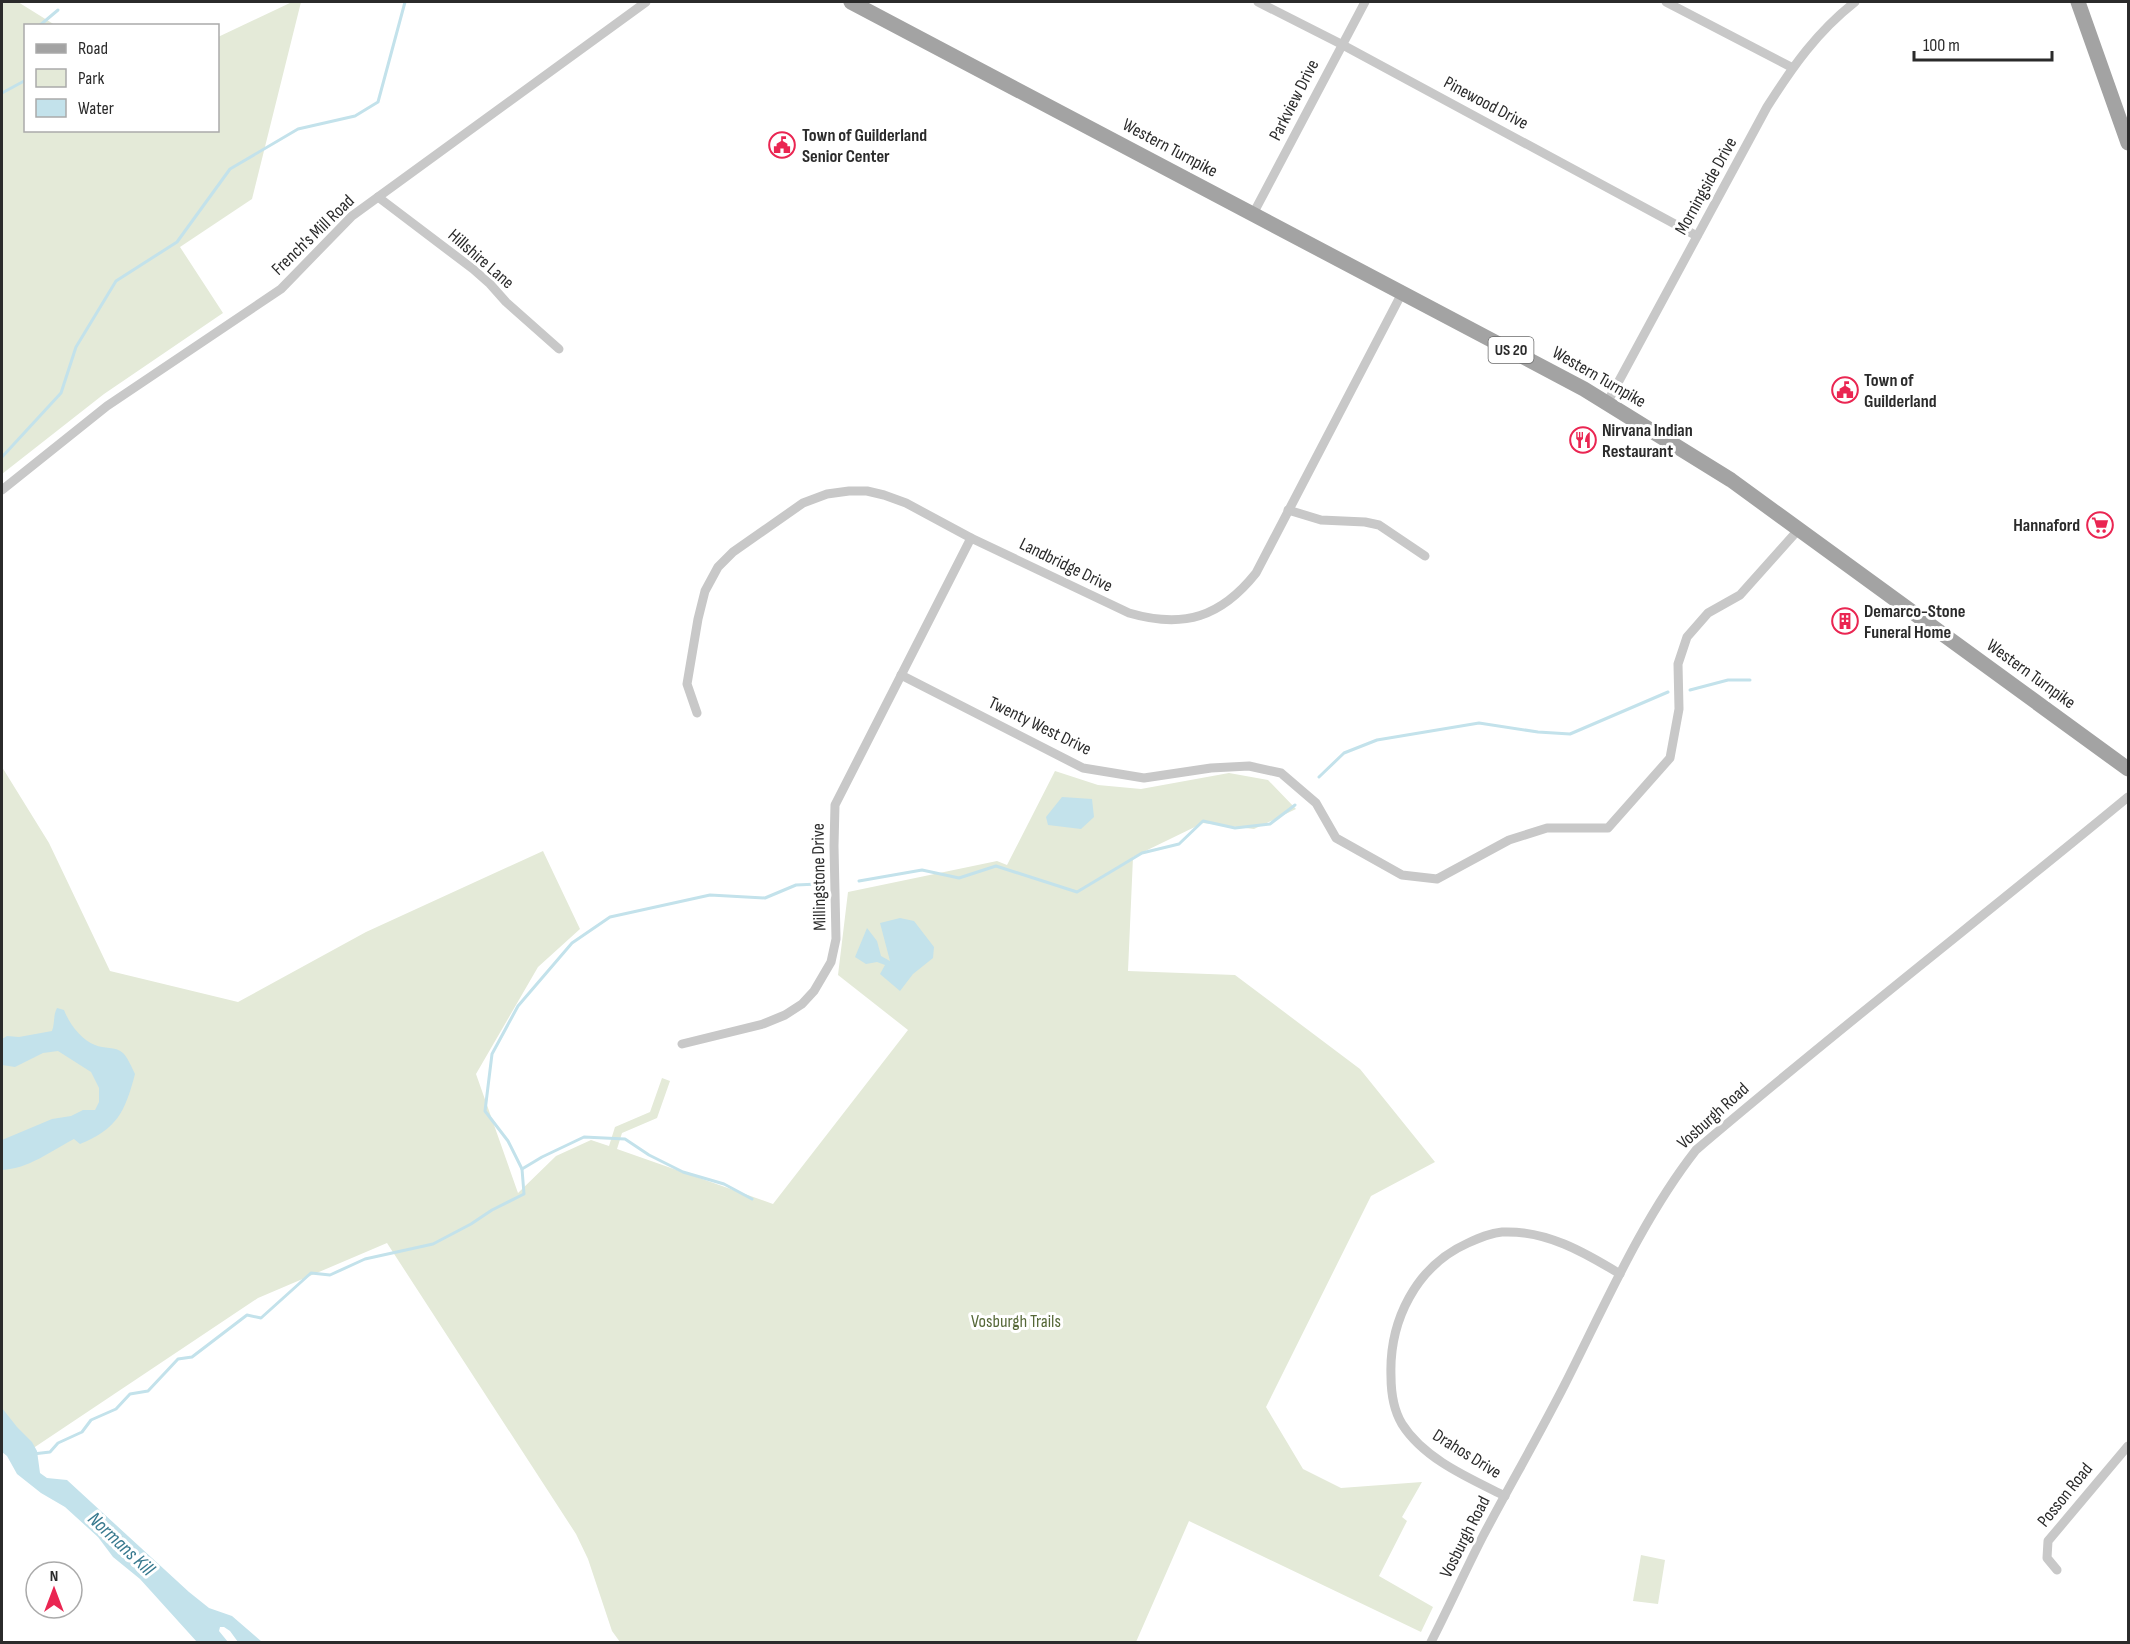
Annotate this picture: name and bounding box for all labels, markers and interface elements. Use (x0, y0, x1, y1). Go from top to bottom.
legend (24, 24, 219, 132)
scale bar (1914, 24, 2052, 62)
text: 100 m (1923, 35, 1960, 56)
text: Road (78, 38, 108, 59)
street label: Parkview Drive (1265, 56, 1323, 144)
text: Park (78, 68, 104, 89)
street label: Pinewood Drive (1440, 72, 1532, 134)
text: Water (78, 98, 114, 119)
street label: Western Turnpike (1119, 114, 1221, 182)
place label: Town of Guilderland Senior Center (802, 125, 927, 167)
public building icon: Town of Guilderland Senior Center (767, 130, 797, 160)
street label: Morningside Drive (1671, 134, 1741, 238)
street label: French's Mill Road (267, 190, 359, 280)
street label: Hillshire Lane (444, 225, 518, 293)
road number: US 20 (1488, 337, 1534, 363)
street label: Western Turnpike (1549, 342, 1649, 412)
place label: Town of Guilderland (1864, 370, 1937, 412)
public building icon: Town of Guilderland (1830, 375, 1860, 405)
place label: Nirvana Indian Restaurant (1602, 420, 1693, 462)
restaurant icon: Nirvana Indian Restaurant (1568, 425, 1598, 455)
supermarket icon: Hannaford (2085, 510, 2115, 540)
place label: Hannaford (2013, 515, 2080, 536)
street label: Landbridge Drive (1016, 533, 1116, 597)
place label: Demarco-Stone Funeral Home (1864, 601, 1965, 643)
building icon: Demarco-Stone Funeral Home (1830, 606, 1860, 636)
street label: Western Turnpike (1983, 635, 2079, 713)
street label: Twenty West Drive (985, 692, 1095, 760)
street label: Millingstone Drive (808, 823, 830, 931)
street label: Vosburgh Road (1673, 1078, 1753, 1154)
park label: Vosburgh Trails (971, 1311, 1061, 1332)
street label: Drahos Drive (1429, 1425, 1505, 1483)
street label: Posson Road (2033, 1459, 2097, 1531)
street label: Vosburgh Road (1435, 1493, 1495, 1581)
water label: Normans Kill (83, 1507, 160, 1582)
north arrow (24, 1560, 84, 1620)
text: N (50, 1567, 58, 1586)

